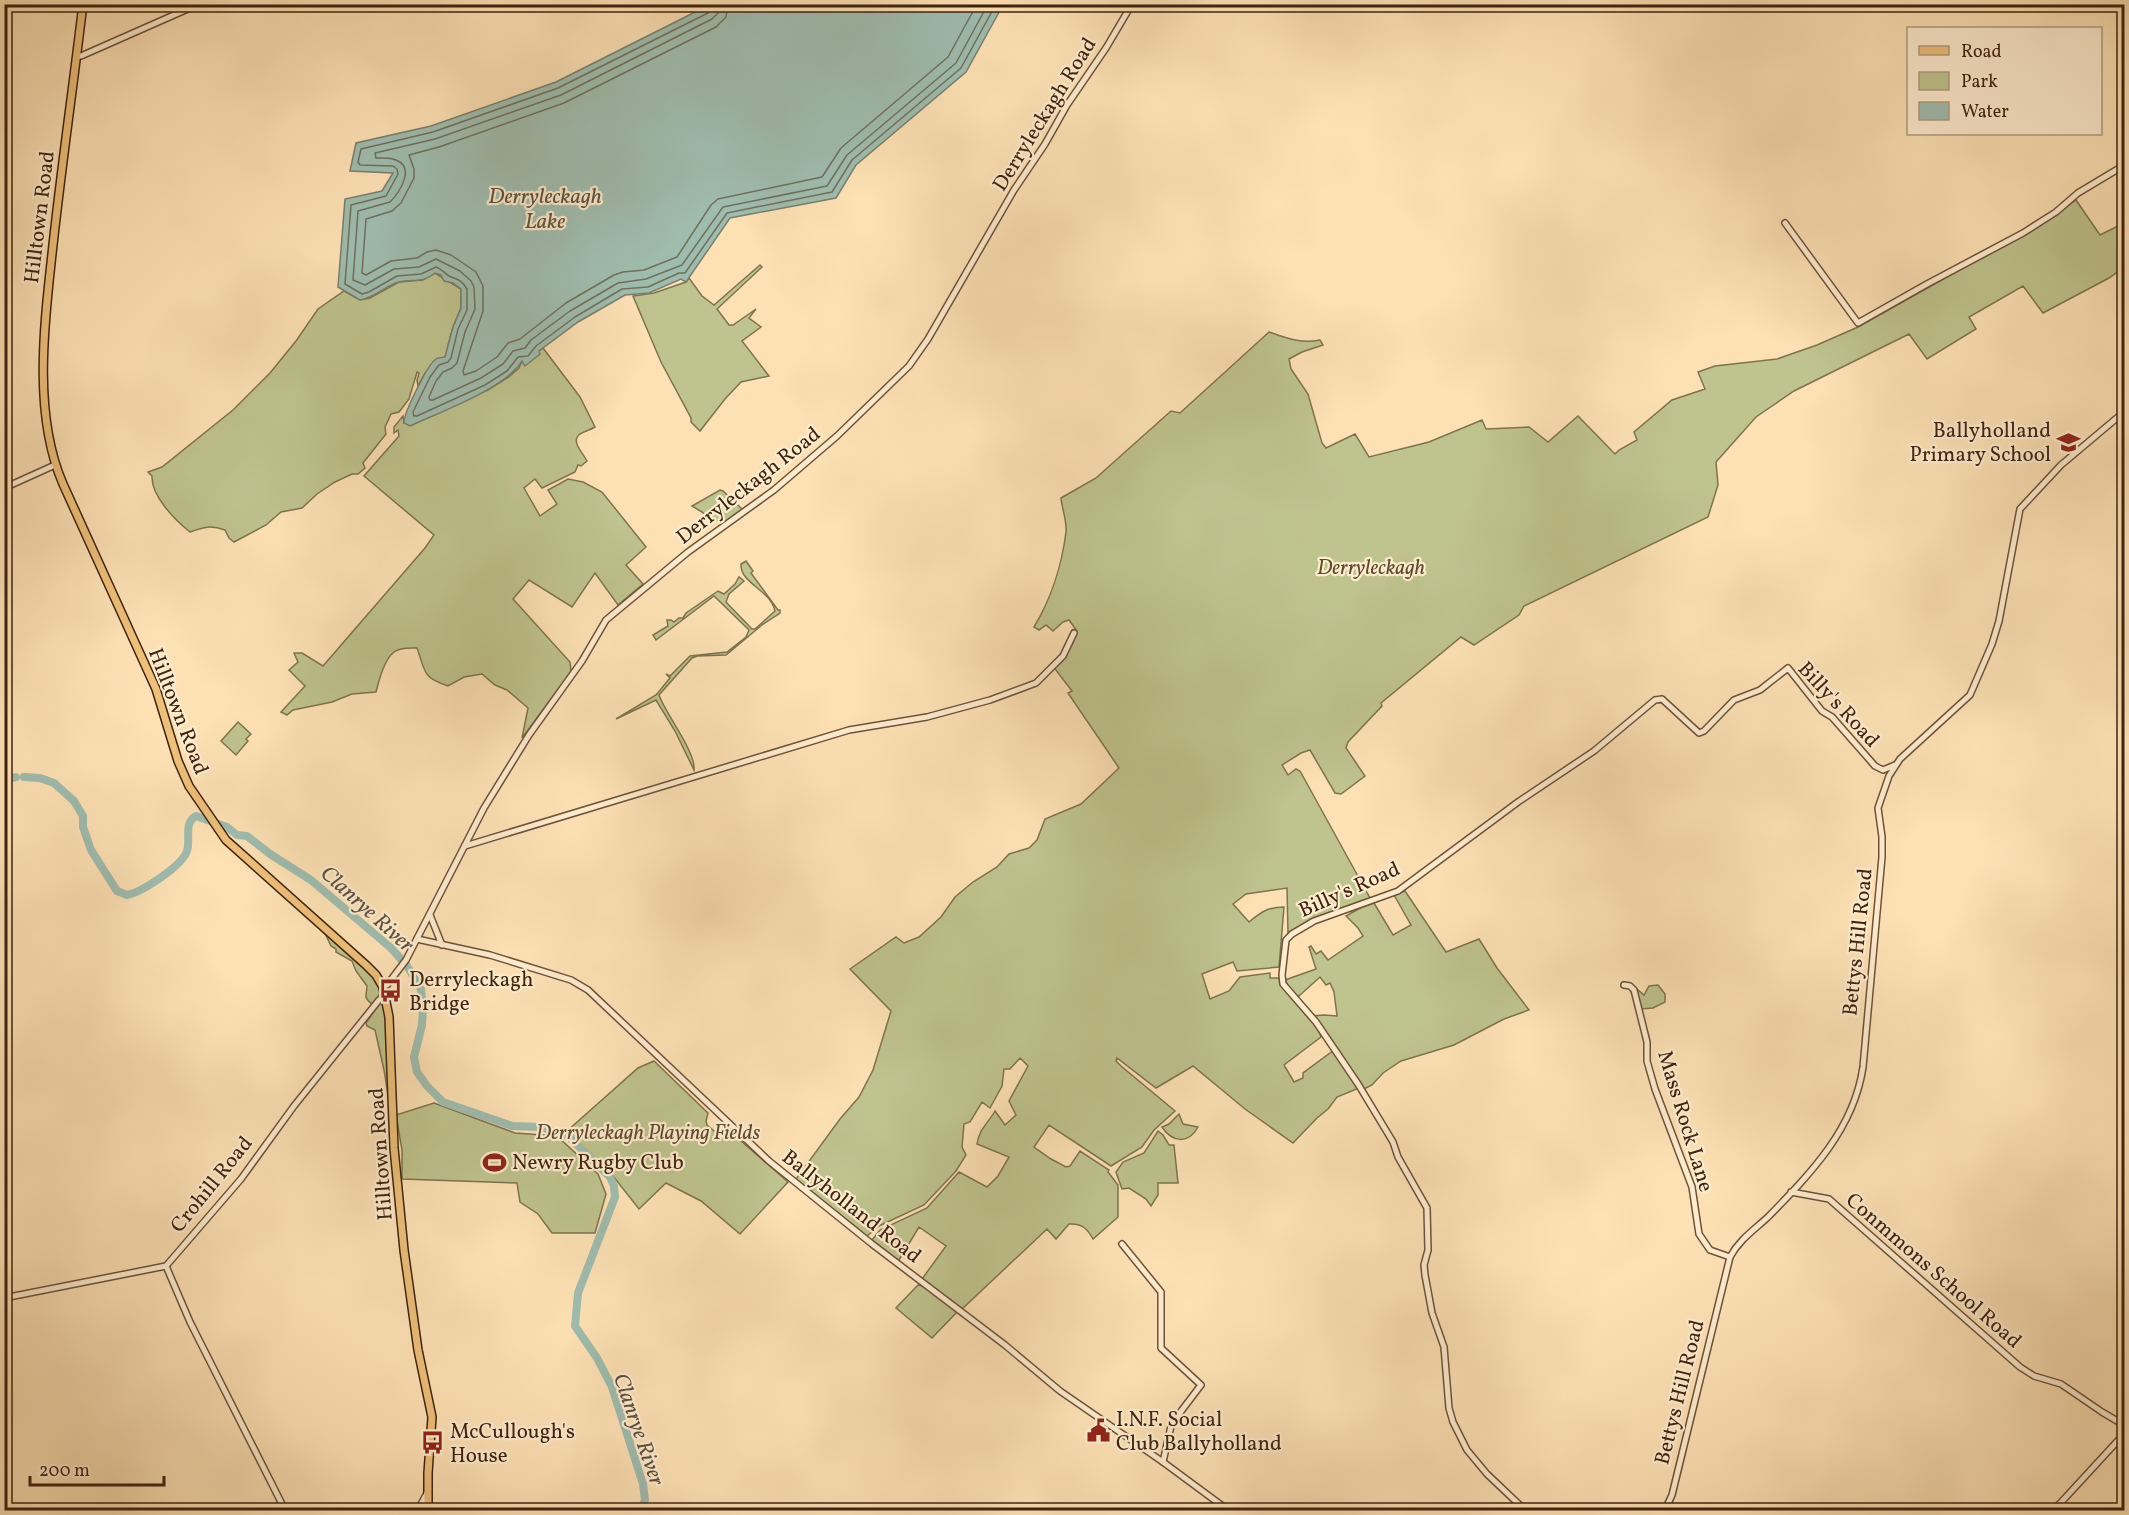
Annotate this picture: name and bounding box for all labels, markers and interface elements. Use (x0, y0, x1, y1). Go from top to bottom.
legend (1907, 27, 2102, 135)
street label: Derryleckagh Road (986, 32, 1104, 197)
text: Road (1961, 40, 2002, 65)
text: Park (1961, 70, 1998, 95)
text: Water (1961, 100, 2009, 125)
street label: Hilltown Road (18, 149, 63, 285)
water label: Derryleckagh Lake (488, 182, 602, 238)
place label: Ballyholland Primary School (1910, 417, 2051, 470)
street label: Derryleckagh Road (671, 421, 827, 552)
school or university icon: Ballyholland Primary School (2056, 429, 2082, 455)
park label: Derryleckagh (1317, 554, 1425, 583)
street label: Hilltown Road (140, 644, 215, 779)
street label: Billy's Road (1790, 656, 1885, 754)
street label: Billy's Road (1294, 855, 1405, 926)
water label: Clanrye River (313, 859, 421, 961)
street label: Bettys Hill Road (1836, 867, 1881, 1017)
place label: Derryleckagh Bridge (409, 966, 534, 1019)
bus stop icon: Derryleckagh Bridge (378, 978, 404, 1004)
street label: Mass Rock Lane (1649, 1047, 1720, 1196)
street label: Hilltown Road (362, 1086, 401, 1221)
park label: Derryleckagh Playing Fields (536, 1119, 761, 1148)
street label: Crohill Road (164, 1131, 260, 1239)
street label: Ballyholland Road (775, 1143, 927, 1271)
sports icon: Newry Rugby Club (481, 1149, 507, 1175)
place label: Newry Rugby Club (512, 1149, 684, 1178)
street label: Conmmons School Road (1839, 1187, 2027, 1356)
street label: Bettys Hill Road (1648, 1317, 1712, 1468)
water label: Clanrye River (604, 1370, 672, 1491)
place label: I.N.F. Social Club Ballyholland (1116, 1406, 1282, 1459)
place label: McCullough's House (450, 1418, 575, 1471)
public building icon: I.N.F. Social Club Ballyholland (1085, 1418, 1111, 1444)
bus stop icon: McCullough's House (419, 1430, 445, 1456)
scale bar (30, 1449, 164, 1487)
text: 200 m (39, 1459, 90, 1484)

